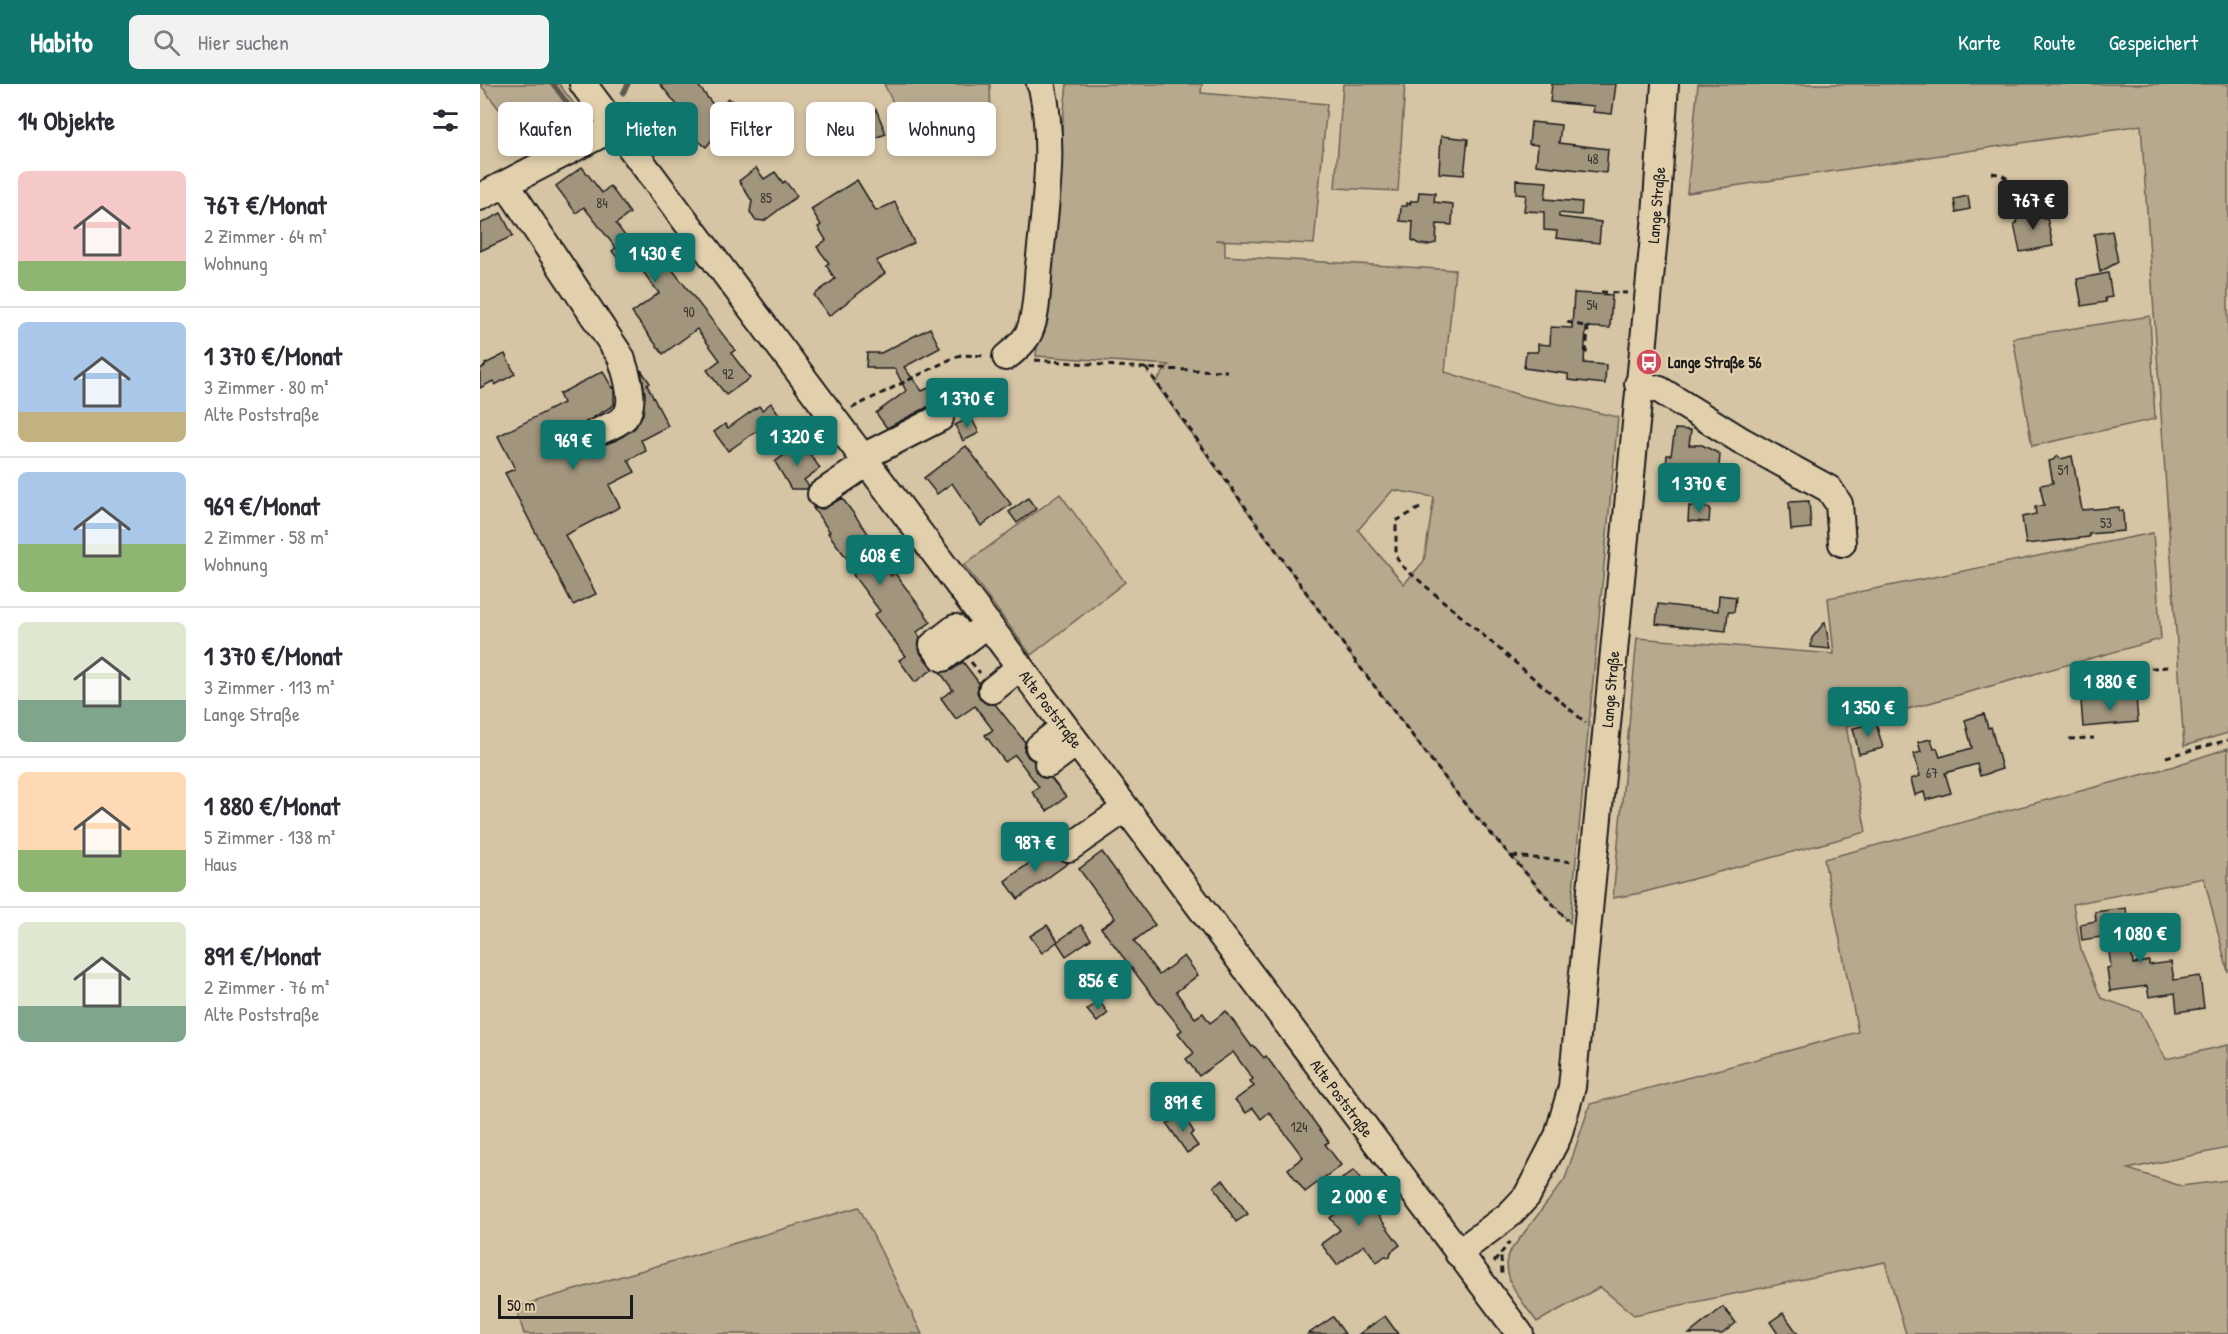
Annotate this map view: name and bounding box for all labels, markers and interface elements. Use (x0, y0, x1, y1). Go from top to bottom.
search box (129, 15, 549, 69)
text: Habito (30, 23, 93, 61)
icon: search (150, 26, 183, 59)
text: Hier suchen (198, 27, 289, 57)
text: Karte (1958, 28, 2001, 57)
text: Route (2034, 28, 2076, 57)
text: Gespeichert (2109, 28, 2198, 57)
chip: Kaufen (498, 102, 593, 156)
chip: Mieten (605, 102, 698, 156)
chip: Filter (710, 102, 794, 156)
chip: Neu (806, 102, 875, 156)
chip: Wohnung (887, 102, 996, 156)
text: 14 Objekte (18, 103, 115, 138)
icon: filters (429, 104, 462, 137)
house number: 48 (1587, 149, 1599, 168)
street label: Lange Straße (1642, 165, 1670, 244)
pin: 767 € (1991, 180, 2075, 231)
text: 767 € (2012, 186, 2054, 213)
text: 767 €/Monat (204, 187, 326, 222)
house number: 85 (760, 188, 772, 207)
house number: 84 (596, 193, 608, 212)
icon: home (66, 195, 138, 267)
text: 2 Zimmer · 64 m² (204, 222, 327, 249)
pin: 1 430 € (600, 233, 710, 284)
text: 1 430 € (629, 239, 681, 266)
text: Wohnung (204, 249, 268, 276)
house number: 54 (1586, 295, 1598, 314)
house number: 90 (683, 302, 695, 321)
text: 1 370 €/Monat (204, 338, 342, 373)
icon: home (66, 346, 138, 418)
bus stop icon: Lange Straße 56 (1634, 347, 1664, 377)
place label: Lange Straße 56 (1668, 351, 1762, 374)
house number: 92 (722, 364, 734, 383)
text: 3 Zimmer · 80 m² (204, 373, 329, 400)
pin: 1 370 € (912, 378, 1022, 429)
text: 1 370 € (940, 384, 994, 411)
text: Alte Poststraße (204, 400, 319, 427)
pin: 1 320 € (742, 416, 852, 467)
pin: 969 € (531, 420, 615, 471)
text: 1 320 € (770, 422, 824, 449)
text: 969 € (555, 426, 591, 453)
house number: 51 (2057, 460, 2069, 479)
pin: 1 370 € (1644, 463, 1754, 514)
text: 1 370 € (1672, 469, 1726, 496)
text: 969 €/Monat (204, 488, 320, 523)
icon: home (66, 496, 138, 568)
house number: 53 (2100, 513, 2112, 532)
text: 2 Zimmer · 58 m² (204, 523, 329, 550)
pin: 608 € (838, 535, 922, 586)
text: 608 € (860, 541, 900, 568)
text: Wohnung (204, 550, 268, 577)
text: 1 370 €/Monat (204, 638, 342, 673)
icon: home (66, 646, 138, 718)
street label: Lange Straße (1596, 649, 1624, 728)
pin: 1 880 € (2055, 661, 2165, 712)
street label: Alte Poststraße (1014, 665, 1088, 753)
text: 1 880 € (2084, 667, 2136, 694)
text: 3 Zimmer · 113 m² (204, 673, 335, 700)
pin: 1 350 € (1813, 687, 1923, 738)
text: 1 350 € (1842, 693, 1894, 720)
text: Lange Straße (204, 700, 300, 727)
house number: 67 (1926, 763, 1938, 782)
text: 1 880 €/Monat (204, 788, 340, 823)
icon: home (66, 796, 138, 868)
pin: 987 € (993, 822, 1077, 873)
text: 5 Zimmer · 138 m² (204, 823, 335, 850)
text: 987 € (1015, 828, 1055, 855)
text: Haus (204, 850, 237, 877)
pin: 1 080 € (2085, 913, 2195, 964)
text: 1 080 € (2114, 919, 2166, 946)
text: 891 €/Monat (204, 938, 321, 973)
icon: home (66, 946, 138, 1018)
pin: 856 € (1056, 960, 1140, 1011)
text: 856 € (1078, 966, 1118, 993)
text: 2 Zimmer · 76 m² (204, 973, 329, 1000)
text: Alte Poststraße (204, 1000, 319, 1027)
street label: Alte Poststraße (1305, 1054, 1379, 1142)
pin: 891 € (1141, 1082, 1225, 1133)
text: 891 € (1164, 1088, 1202, 1115)
house number: 124 (1291, 1117, 1307, 1136)
pin: 2 000 € (1304, 1176, 1414, 1227)
text: 2 000 € (1331, 1182, 1387, 1209)
scale bar (498, 1292, 633, 1320)
text: 50 m (507, 1294, 536, 1316)

